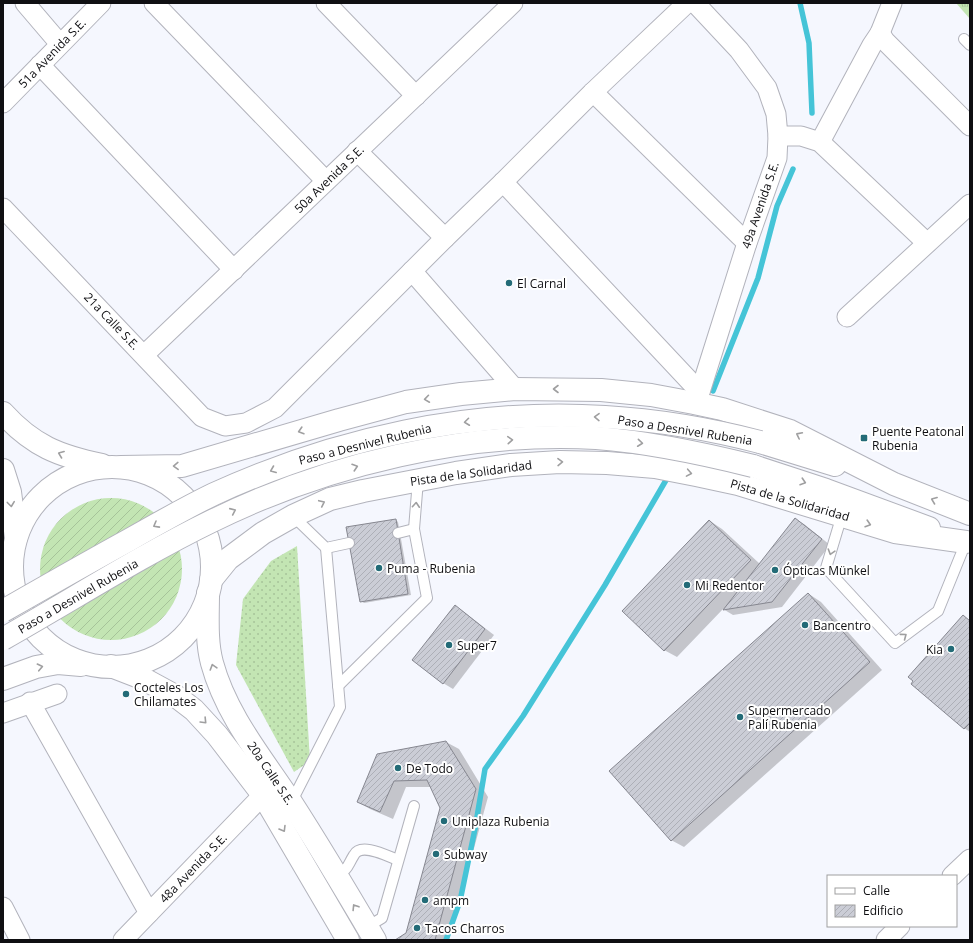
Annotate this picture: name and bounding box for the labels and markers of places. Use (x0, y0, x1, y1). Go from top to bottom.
place label: El Carnal (517, 275, 566, 292)
marker: El Carnal (504, 278, 514, 288)
place label: Puente Peatonal Rubenia (872, 423, 964, 454)
marker: Puente Peatonal Rubenia (859, 433, 869, 443)
place label: Puma - Rubenia (387, 560, 475, 577)
place label: Ópticas Münkel (783, 562, 870, 579)
marker: Puma - Rubenia (374, 563, 384, 573)
marker: Ópticas Münkel (770, 565, 780, 575)
place label: Mi Redentor (695, 577, 764, 594)
marker: Mi Redentor (682, 580, 692, 590)
place label: Bancentro (813, 617, 871, 634)
marker: Bancentro (800, 620, 810, 630)
place label: Super7 (457, 637, 497, 654)
marker: Super7 (444, 640, 454, 650)
place label: Kia (926, 641, 943, 658)
marker: Kia (946, 644, 956, 654)
place label: Cocteles Los Chilamates (134, 679, 204, 710)
marker: Cocteles Los Chilamates (121, 689, 131, 699)
place label: Supermercado Palí Rubenia (748, 702, 831, 733)
marker: Supermercado Palí Rubenia (735, 712, 745, 722)
place label: De Todo (406, 760, 453, 777)
marker: De Todo (393, 763, 403, 773)
place label: Uniplaza Rubenia (452, 813, 550, 830)
marker: Uniplaza Rubenia (439, 816, 449, 826)
place label: Subway (444, 846, 488, 863)
marker: Subway (431, 849, 441, 859)
place label: ampm (433, 892, 469, 909)
marker: ampm (420, 895, 430, 905)
place label: Tacos Charros (425, 920, 505, 937)
marker: Tacos Charros (412, 923, 422, 933)

